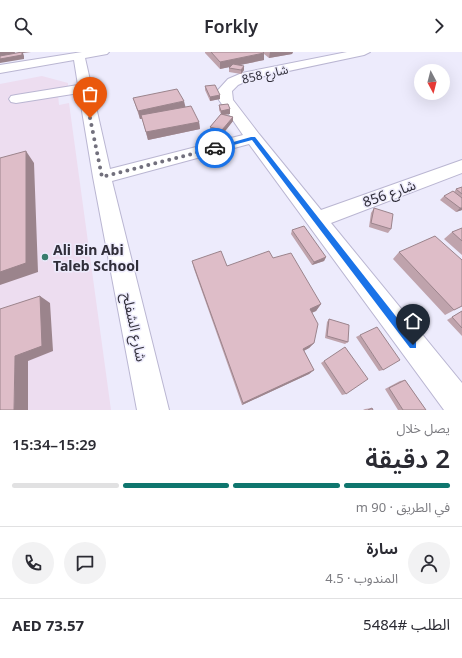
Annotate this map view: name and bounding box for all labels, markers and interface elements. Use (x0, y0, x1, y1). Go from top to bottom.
text: Forkly (204, 14, 258, 38)
icon: search (12, 15, 34, 37)
icon: forward (428, 15, 450, 37)
street label: شارع 858 (240, 60, 290, 89)
north arrow (414, 64, 450, 100)
map controls (414, 64, 450, 100)
pin (73, 77, 107, 118)
icon: bag (79, 83, 101, 105)
courier (195, 128, 235, 168)
icon: car (204, 137, 226, 159)
street label: شارع 856 (360, 175, 419, 213)
place label: Ali Bin Abi Taleb School (53, 240, 139, 275)
marker: Ali Bin Abi Taleb School (40, 252, 50, 262)
street label: شارع الشفلح (116, 291, 152, 364)
pin (396, 304, 430, 345)
icon: home (402, 310, 424, 332)
text: يصل خلال (396, 419, 450, 437)
text: 15:29–15:34 (12, 434, 96, 454)
text: 2 دقيقة (365, 440, 450, 476)
text: في الطريق · 90 m (356, 498, 450, 516)
text: سارة (366, 538, 398, 558)
button: phone (12, 542, 54, 584)
button: chat (64, 542, 106, 584)
button: person (408, 542, 450, 584)
text: المندوب · 4.5 (325, 569, 398, 587)
text: الطلب #5484 (363, 614, 450, 634)
text: AED 73.57 (12, 615, 84, 635)

